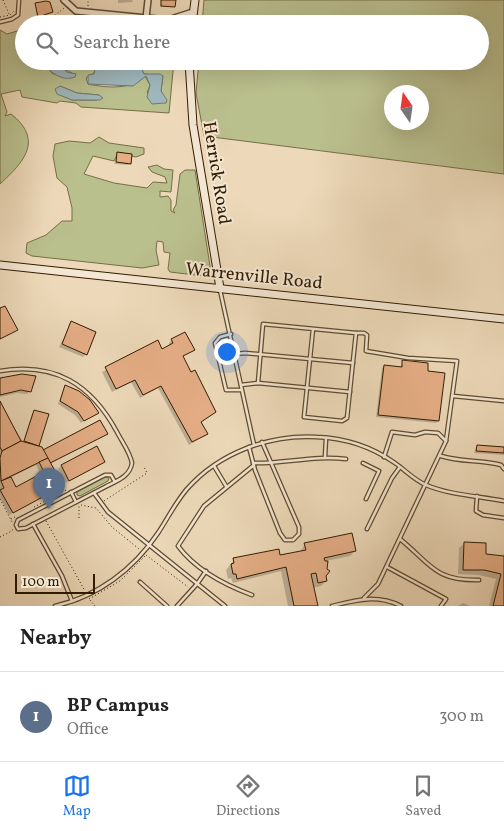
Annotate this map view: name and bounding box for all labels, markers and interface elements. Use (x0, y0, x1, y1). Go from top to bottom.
search box (15, 15, 489, 70)
icon: search (33, 29, 61, 57)
text: Search here (73, 30, 170, 56)
north arrow (384, 85, 429, 130)
street label: Herrick Road (195, 120, 237, 226)
street label: Warrenville Road (184, 257, 324, 297)
your location (214, 339, 240, 365)
pin: 1 (33, 468, 65, 509)
scale bar (15, 571, 95, 594)
text: 100 m (22, 573, 60, 592)
text: Nearby (20, 624, 91, 653)
text: BP Campus (67, 693, 169, 719)
text: 1 (33, 706, 39, 728)
text: 300 m (439, 706, 484, 728)
text: Office (67, 719, 109, 741)
tab: Map (63, 772, 91, 821)
tab: Directions (216, 772, 280, 821)
tab: Saved (405, 772, 441, 821)

